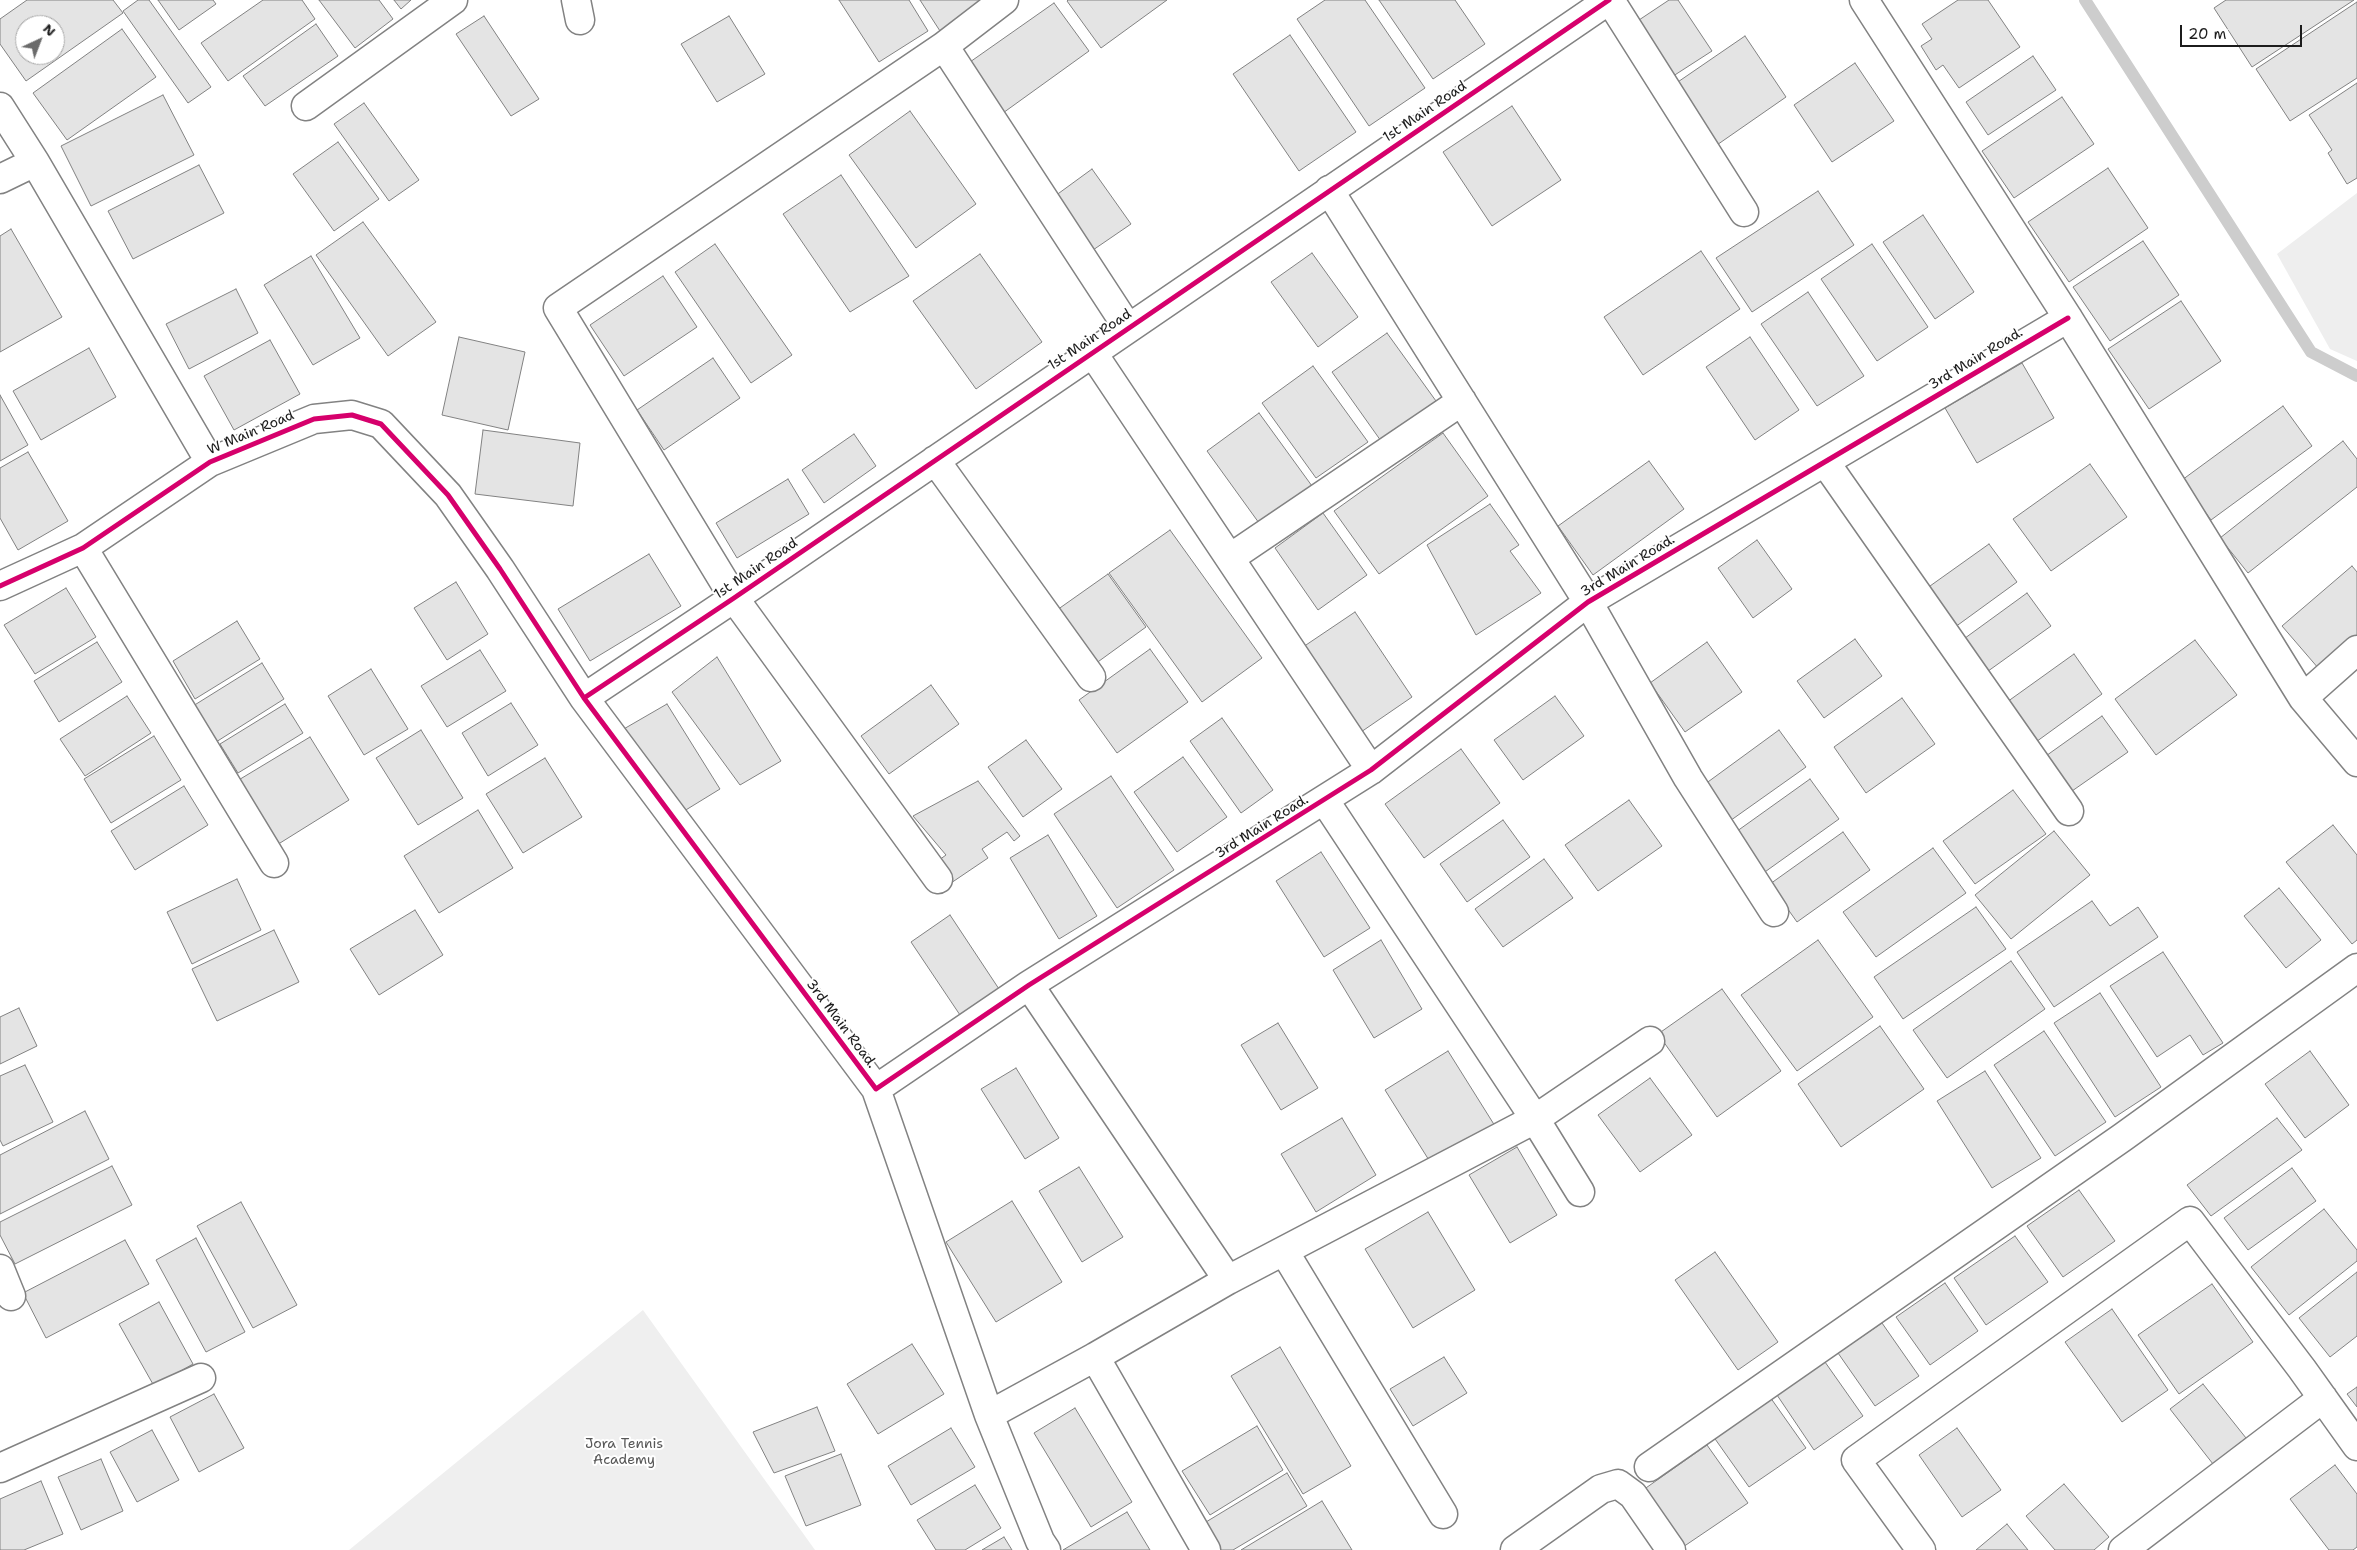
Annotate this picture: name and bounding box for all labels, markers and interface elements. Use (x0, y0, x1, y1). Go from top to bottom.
north arrow (15, 15, 65, 65)
scale bar (2182, 15, 2304, 47)
text: N (39, 19, 60, 40)
text: 20 m (2188, 24, 2227, 44)
street label: 1st Main Road (1380, 78, 1470, 146)
street label: 1st Main Road (1045, 306, 1135, 374)
street label: 3rd Main Road. (1926, 324, 2026, 394)
street label: W Main Road (205, 407, 297, 459)
street label: 3rd Main Road. (1578, 531, 1678, 601)
street label: 1st Main Road (711, 535, 801, 603)
street label: 3rd Main Road. (1212, 792, 1312, 862)
street label: 3rd Main Road. (802, 976, 880, 1072)
park label: Jora Tennis Academy (585, 1436, 663, 1468)

